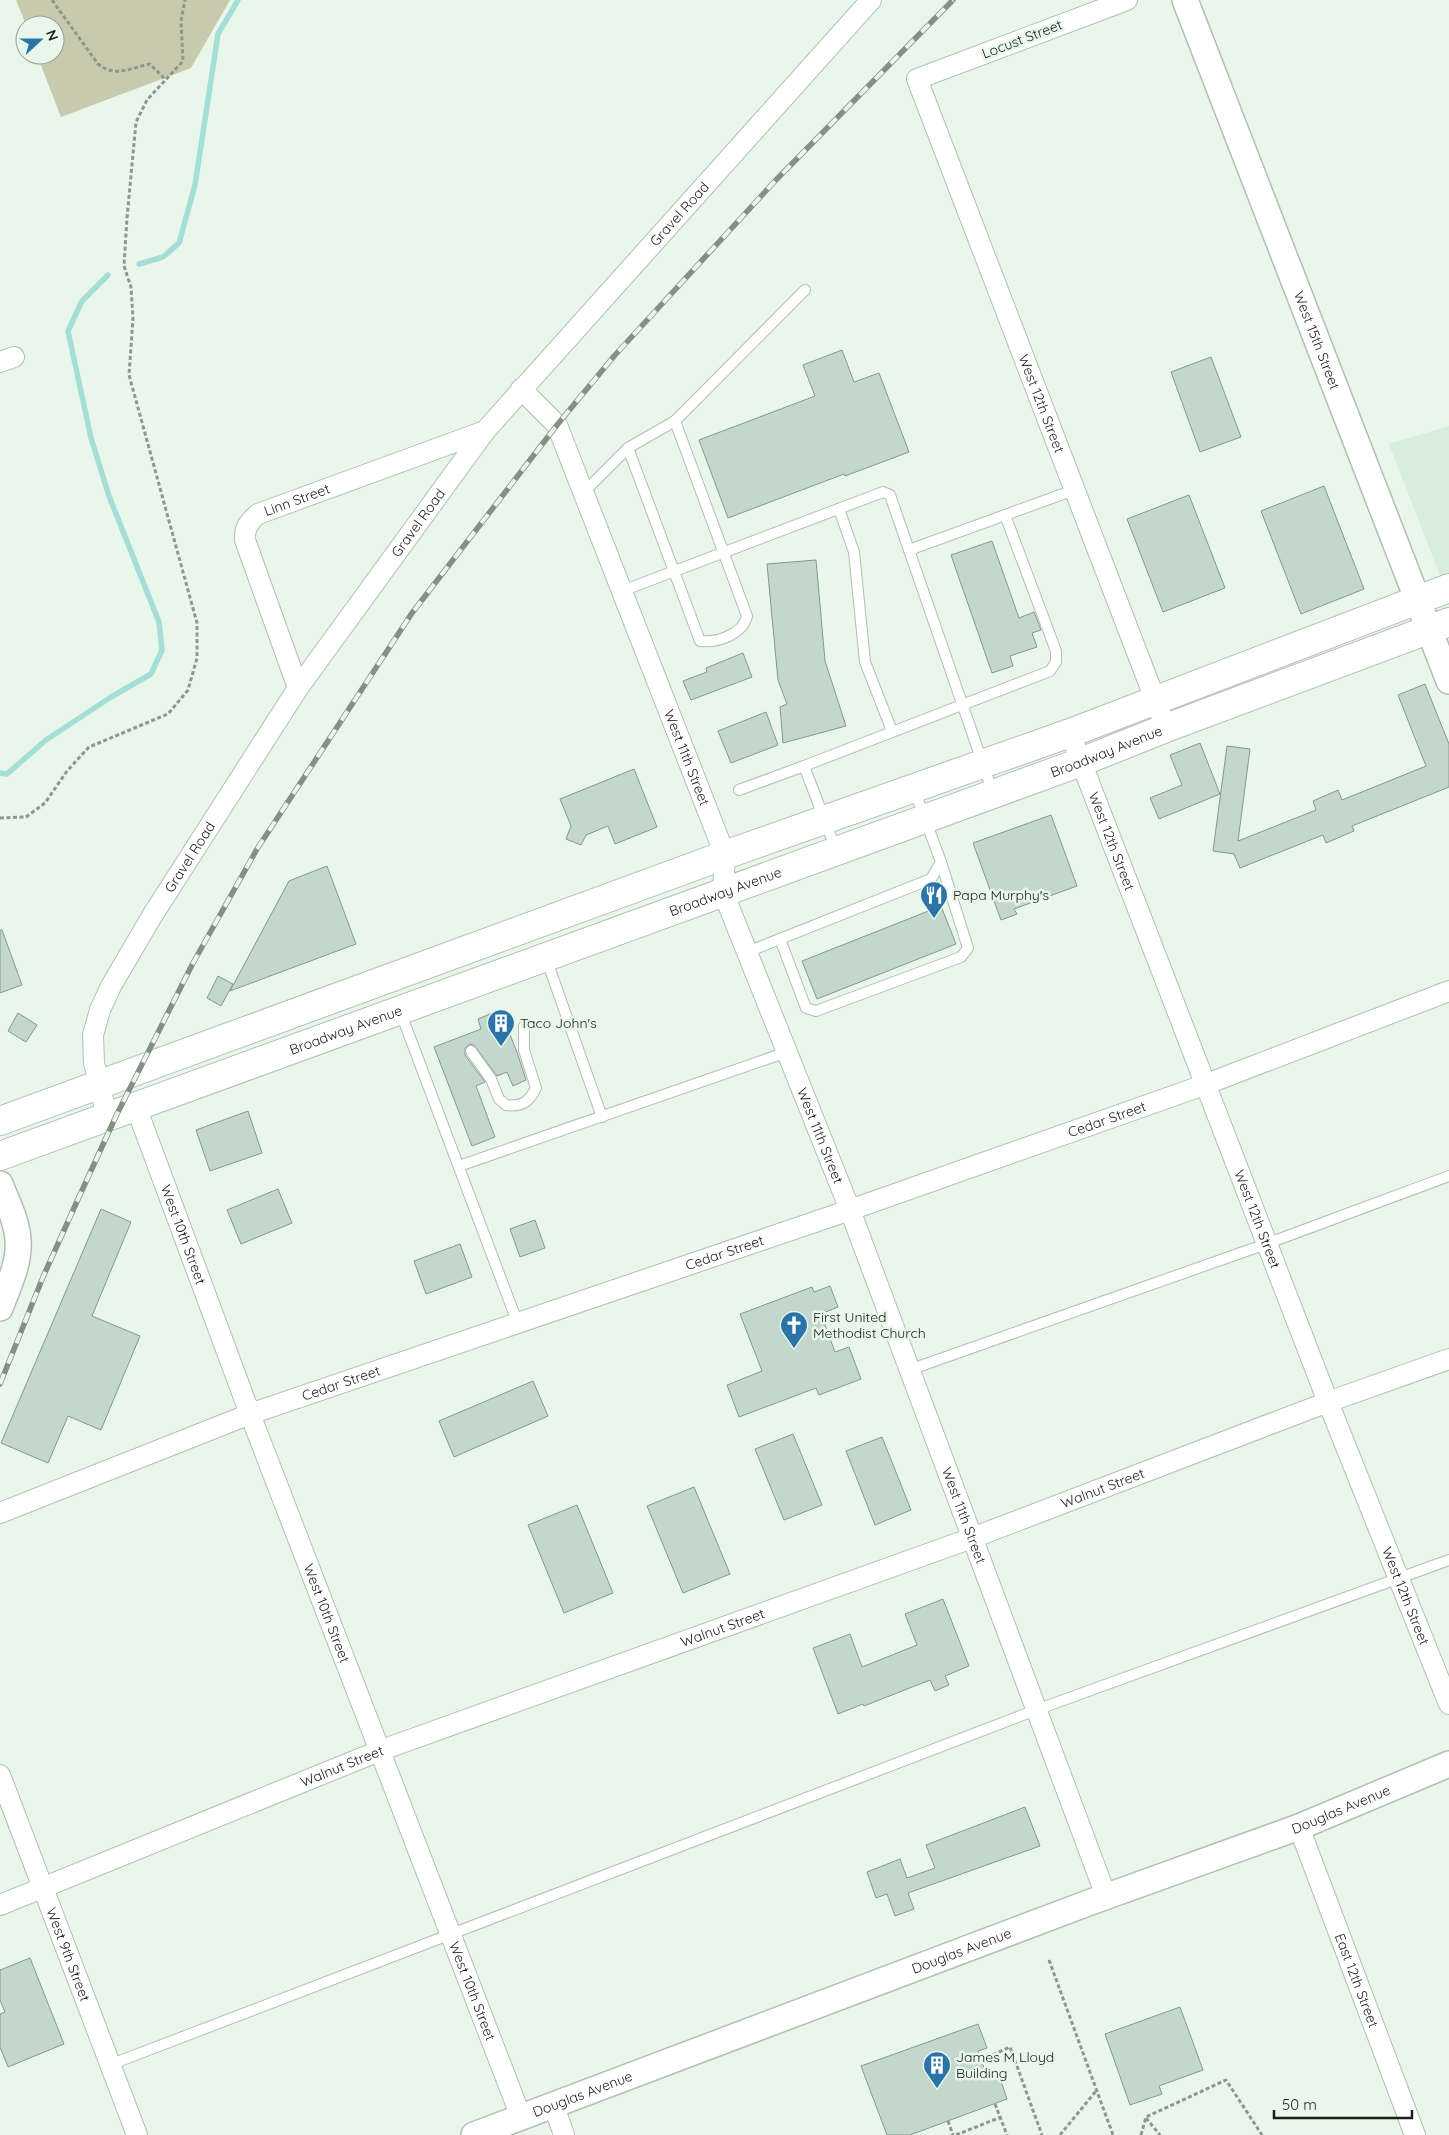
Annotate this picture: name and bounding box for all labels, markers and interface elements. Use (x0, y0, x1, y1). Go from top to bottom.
north arrow (15, 15, 65, 65)
street label: Locust Street (979, 15, 1065, 63)
text: N (42, 27, 62, 43)
street label: Gravel Road (646, 178, 713, 250)
street label: West 15th Street (1290, 289, 1344, 392)
street label: West 12th Street (1014, 352, 1069, 456)
street label: Linn Street (261, 479, 333, 520)
street label: Gravel Road (387, 485, 449, 561)
street label: West 11th Street (660, 707, 714, 808)
street label: Broadway Avenue (1048, 721, 1165, 781)
street label: West 12th Street (1085, 789, 1139, 893)
street label: Gravel Road (160, 818, 219, 896)
street label: Broadway Avenue (667, 863, 784, 920)
restaurant icon: Papa Murphy's (919, 880, 949, 919)
place label: Papa Murphy's (953, 886, 1049, 904)
street label: Broadway Avenue (287, 1001, 405, 1059)
building icon: Taco John's (486, 1008, 516, 1047)
place label: Taco John's (520, 1014, 597, 1032)
street label: West 11th Street (793, 1085, 848, 1186)
street label: Cedar Street (1065, 1097, 1149, 1141)
street label: West 12th Street (1230, 1167, 1285, 1271)
street label: West 10th Street (157, 1182, 210, 1287)
street label: Cedar Street (683, 1231, 766, 1274)
place label: First United Methodist Church (813, 1308, 926, 1342)
church icon: First United Methodist Church (779, 1310, 809, 1349)
street label: Cedar Street (299, 1361, 383, 1405)
street label: Walnut Street (1058, 1464, 1147, 1512)
street label: West 11th Street (938, 1465, 990, 1566)
street label: West 12th Street (1378, 1544, 1434, 1648)
street label: West 10th Street (300, 1561, 354, 1666)
street label: Walnut Street (678, 1604, 767, 1651)
street label: Walnut Street (298, 1741, 386, 1791)
street label: Douglas Avenue (1289, 1781, 1393, 1838)
street label: West 9th Street (42, 1905, 94, 2004)
street label: Douglas Avenue (909, 1924, 1014, 1978)
street label: East 12th Street (1331, 1931, 1383, 2030)
street label: West 10th Street (445, 1939, 500, 2043)
place label: James M Lloyd Building (956, 2048, 1054, 2082)
building icon: James M Lloyd Building (922, 2050, 952, 2089)
street label: Douglas Avenue (530, 2067, 635, 2121)
scale bar (1274, 2088, 1412, 2120)
text: 50 m (1282, 2095, 1317, 2114)

